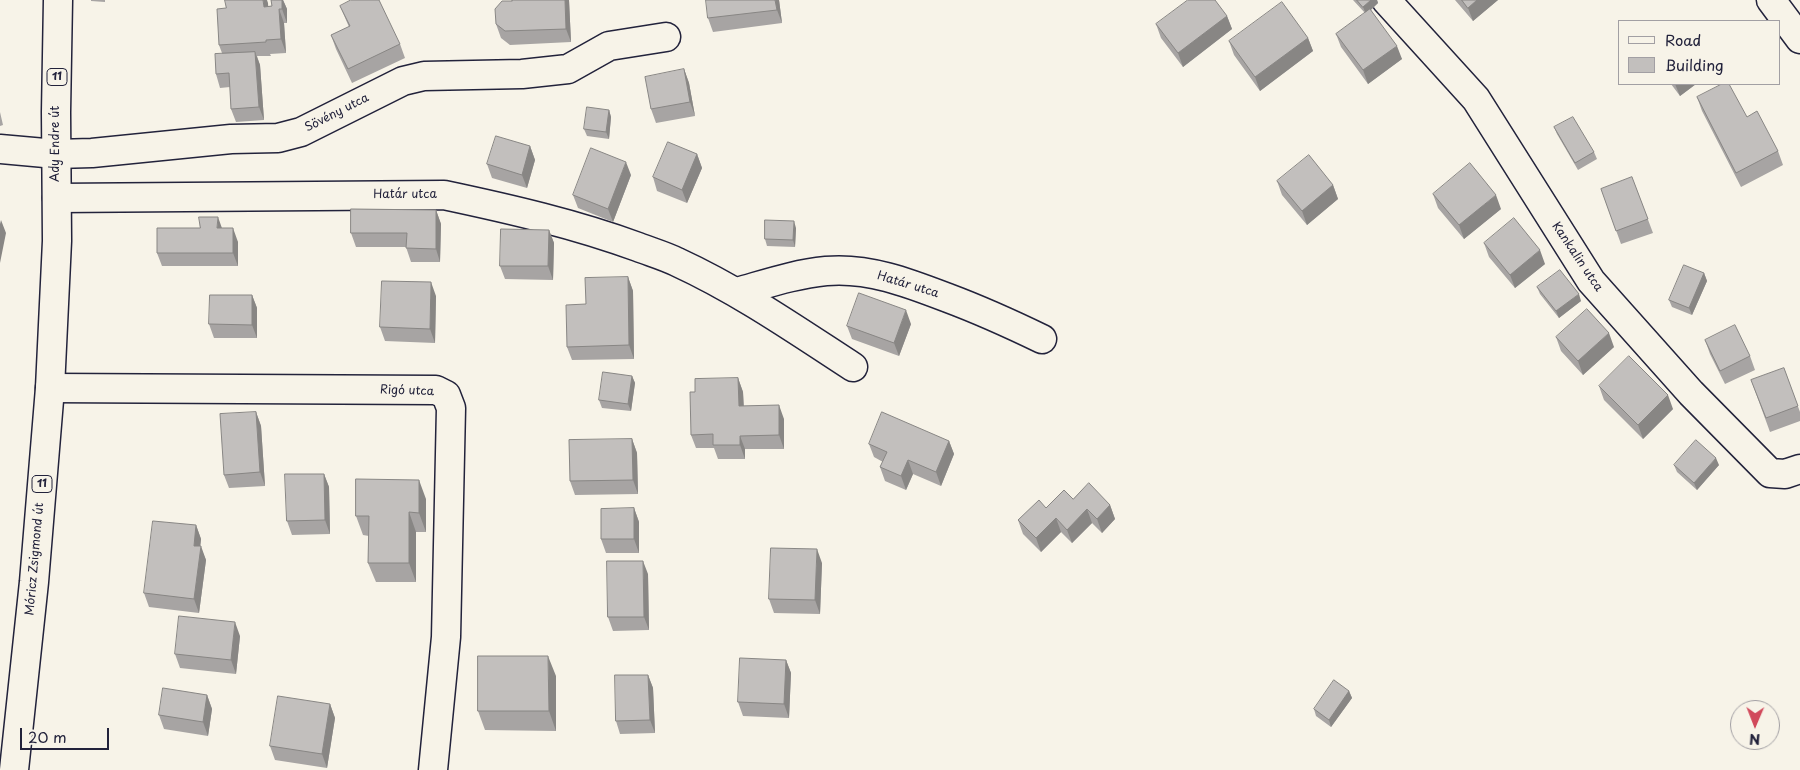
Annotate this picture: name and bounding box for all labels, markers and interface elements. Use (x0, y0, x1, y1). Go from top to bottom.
legend (1618, 20, 1780, 85)
text: Road (1665, 28, 1701, 51)
text: Building (1665, 53, 1724, 76)
road number: 11 (47, 68, 67, 86)
street label: Sövény utca (303, 91, 371, 135)
street label: Ady Endre út (49, 106, 63, 182)
street label: Határ utca (373, 188, 437, 202)
street label: Kankalin utca (1548, 220, 1606, 294)
street label: Határ utca (875, 269, 941, 301)
street label: Rigó utca (380, 383, 434, 399)
road number: 11 (32, 476, 52, 492)
street label: Móricz Zsigmond út (23, 502, 47, 616)
north arrow (1730, 700, 1780, 750)
scale bar (22, 718, 111, 750)
text: 20 m (28, 725, 67, 748)
text: N (1749, 729, 1760, 750)

